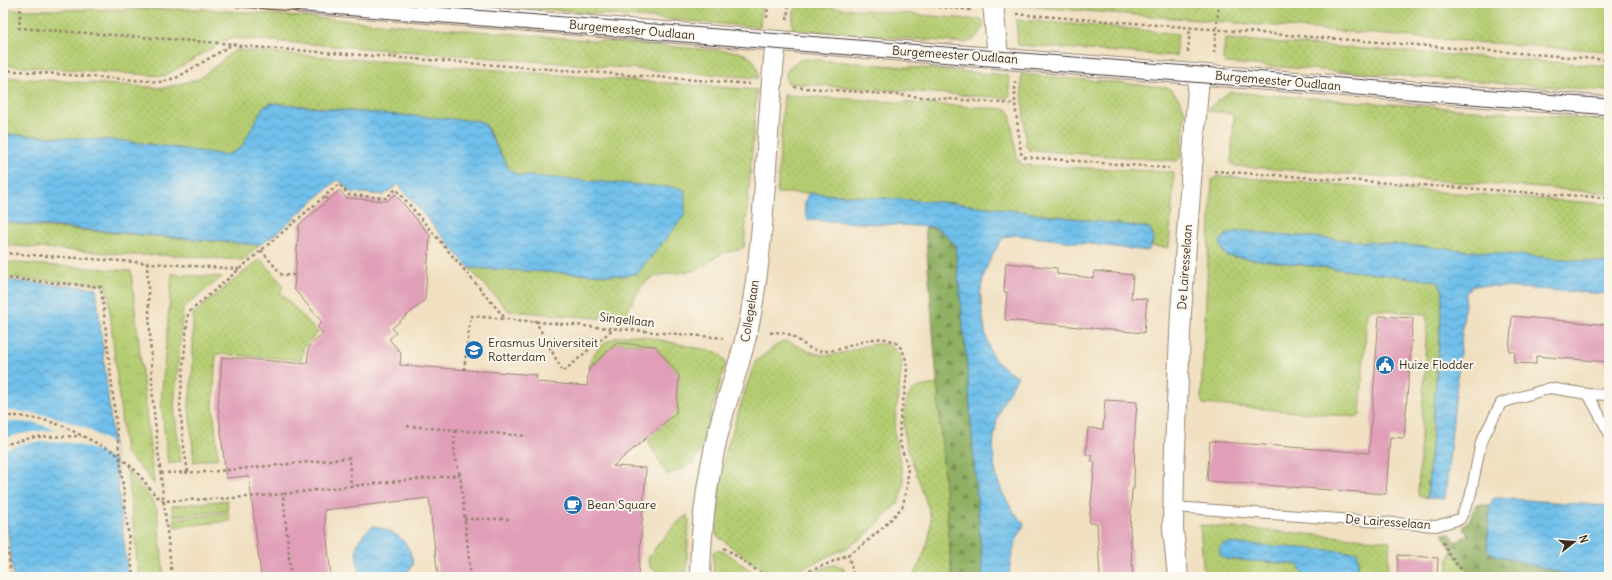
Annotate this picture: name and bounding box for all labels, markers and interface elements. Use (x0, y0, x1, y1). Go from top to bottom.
street label: Burgemeester Oudlaan (568, 17, 696, 42)
street label: Burgemeester Oudlaan (891, 43, 1019, 66)
street label: Burgemeester Oudlaan (1214, 68, 1342, 93)
street label: De Lairesselaan (1174, 224, 1195, 310)
street label: Collegelaan (737, 279, 762, 343)
street label: Singellaan (599, 309, 655, 330)
place label: Erasmus Universiteit Rotterdam (488, 335, 598, 364)
school or university icon: Erasmus Universiteit Rotterdam (463, 339, 485, 361)
public building icon: Huize Flodder (1374, 354, 1396, 376)
place label: Huize Flodder (1399, 357, 1474, 372)
cafe icon: Bean Square (562, 494, 584, 516)
place label: Bean Square (587, 497, 656, 512)
street label: De Lairesselaan (1345, 511, 1431, 532)
north arrow (1554, 522, 1594, 562)
text: N (1576, 533, 1591, 545)

